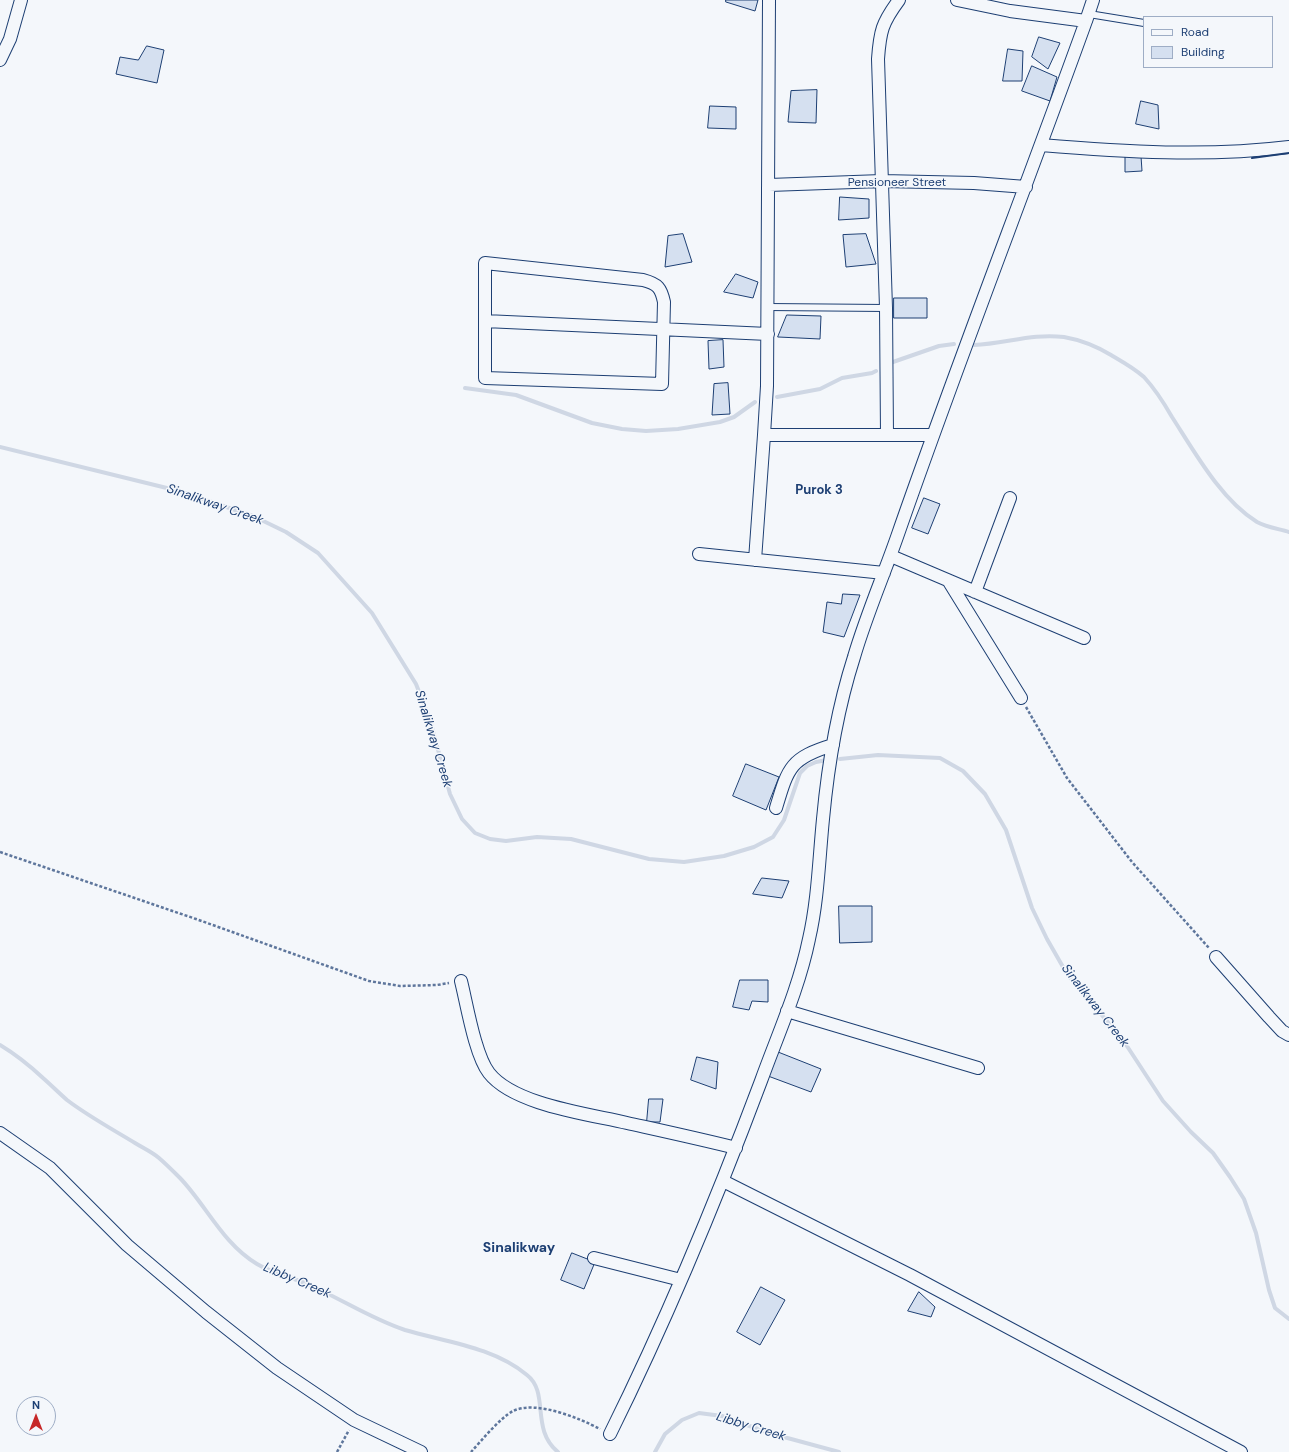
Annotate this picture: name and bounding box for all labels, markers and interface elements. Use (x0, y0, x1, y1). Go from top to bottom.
legend (1143, 16, 1273, 68)
text: Road (1181, 24, 1209, 40)
text: Building (1181, 44, 1225, 60)
street label: Pensioneer Street (848, 176, 946, 190)
water label: Sinalikway Creek (165, 481, 265, 529)
district label: Purok 3 (795, 483, 843, 499)
water label: Sinalikway Creek (411, 688, 455, 790)
water label: Sinalikway Creek (1058, 961, 1132, 1051)
district label: Sinalikway (483, 1240, 555, 1256)
water label: Libby Creek (261, 1260, 333, 1302)
north arrow (16, 1396, 56, 1436)
text: N (32, 1398, 40, 1412)
water label: Libby Creek (714, 1409, 788, 1445)

